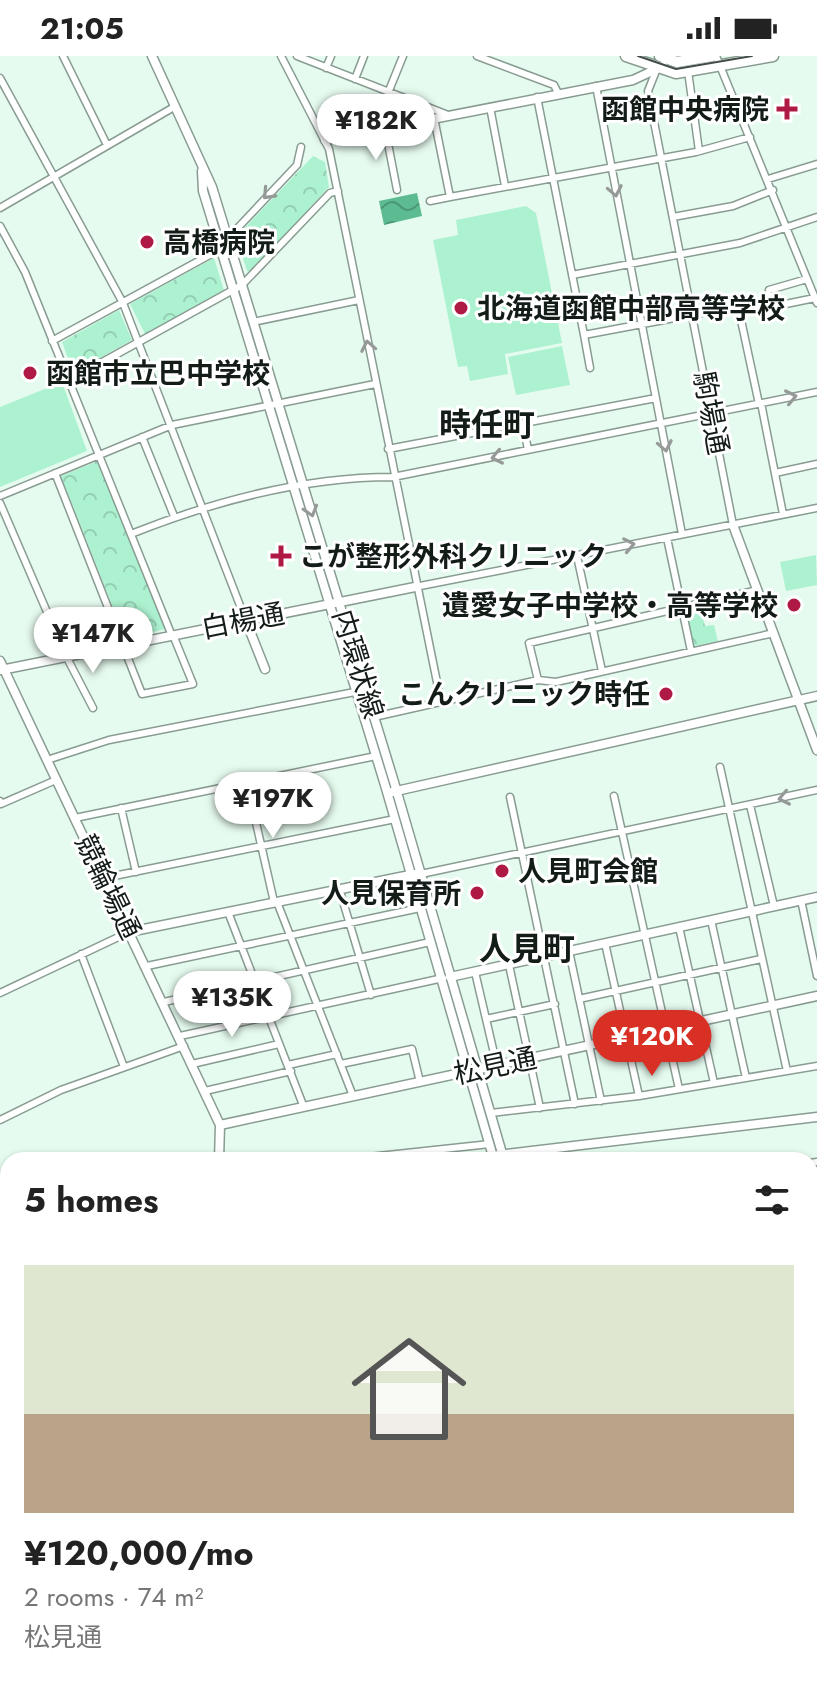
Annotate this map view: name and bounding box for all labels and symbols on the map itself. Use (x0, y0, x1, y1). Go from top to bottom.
place label: 函館中央病院 (601, 89, 769, 130)
pin: ¥182K (320, 94, 432, 162)
marker: 函館中央病院 (776, 98, 798, 120)
one-way arrow (606, 184, 623, 197)
one-way arrow (264, 185, 278, 200)
place label: 高橋病院 (163, 222, 275, 263)
marker: 高橋病院 (138, 233, 156, 251)
place label: 北海道函館中部高等学校 (477, 288, 785, 329)
marker: 北海道函館中部高等学校 (452, 299, 470, 317)
one-way arrow (360, 339, 377, 352)
place label: 函館市立巴中学校 (46, 353, 270, 394)
marker: 函館市立巴中学校 (21, 364, 39, 382)
street label: 駒場通 (683, 368, 739, 458)
one-way arrow (784, 389, 798, 406)
district label: 時任町 (439, 402, 535, 448)
one-way arrow (656, 439, 673, 452)
one-way arrow (490, 447, 504, 464)
one-way arrow (302, 503, 318, 517)
place label: こが整形外科クリニック (299, 536, 607, 577)
one-way arrow (622, 537, 636, 554)
marker: こが整形外科クリニック (270, 545, 292, 567)
place label: 遺愛女子中学校・高等学校 (442, 585, 778, 626)
street label: 白楊通 (198, 593, 288, 649)
marker: 遺愛女子中学校・高等学校 (785, 596, 803, 614)
street label: 内環状線 (322, 604, 394, 724)
pin: ¥147K (37, 607, 149, 675)
place label: こんクリニック時任 (398, 674, 650, 715)
marker: こんクリニック時任 (657, 685, 675, 703)
pin: ¥197K (217, 772, 329, 840)
one-way arrow (777, 789, 791, 806)
street label: 競輪場通 (65, 828, 151, 946)
place label: 人見町会館 (518, 851, 658, 892)
marker: 人見町会館 (493, 862, 511, 880)
place label: 人見保育所 (321, 873, 461, 914)
marker: 人見保育所 (468, 884, 486, 902)
district label: 人見町 (479, 926, 575, 972)
pin: ¥135K (176, 971, 288, 1039)
pin: ¥120K (596, 1010, 708, 1078)
street label: 松見通 (450, 1037, 540, 1095)

